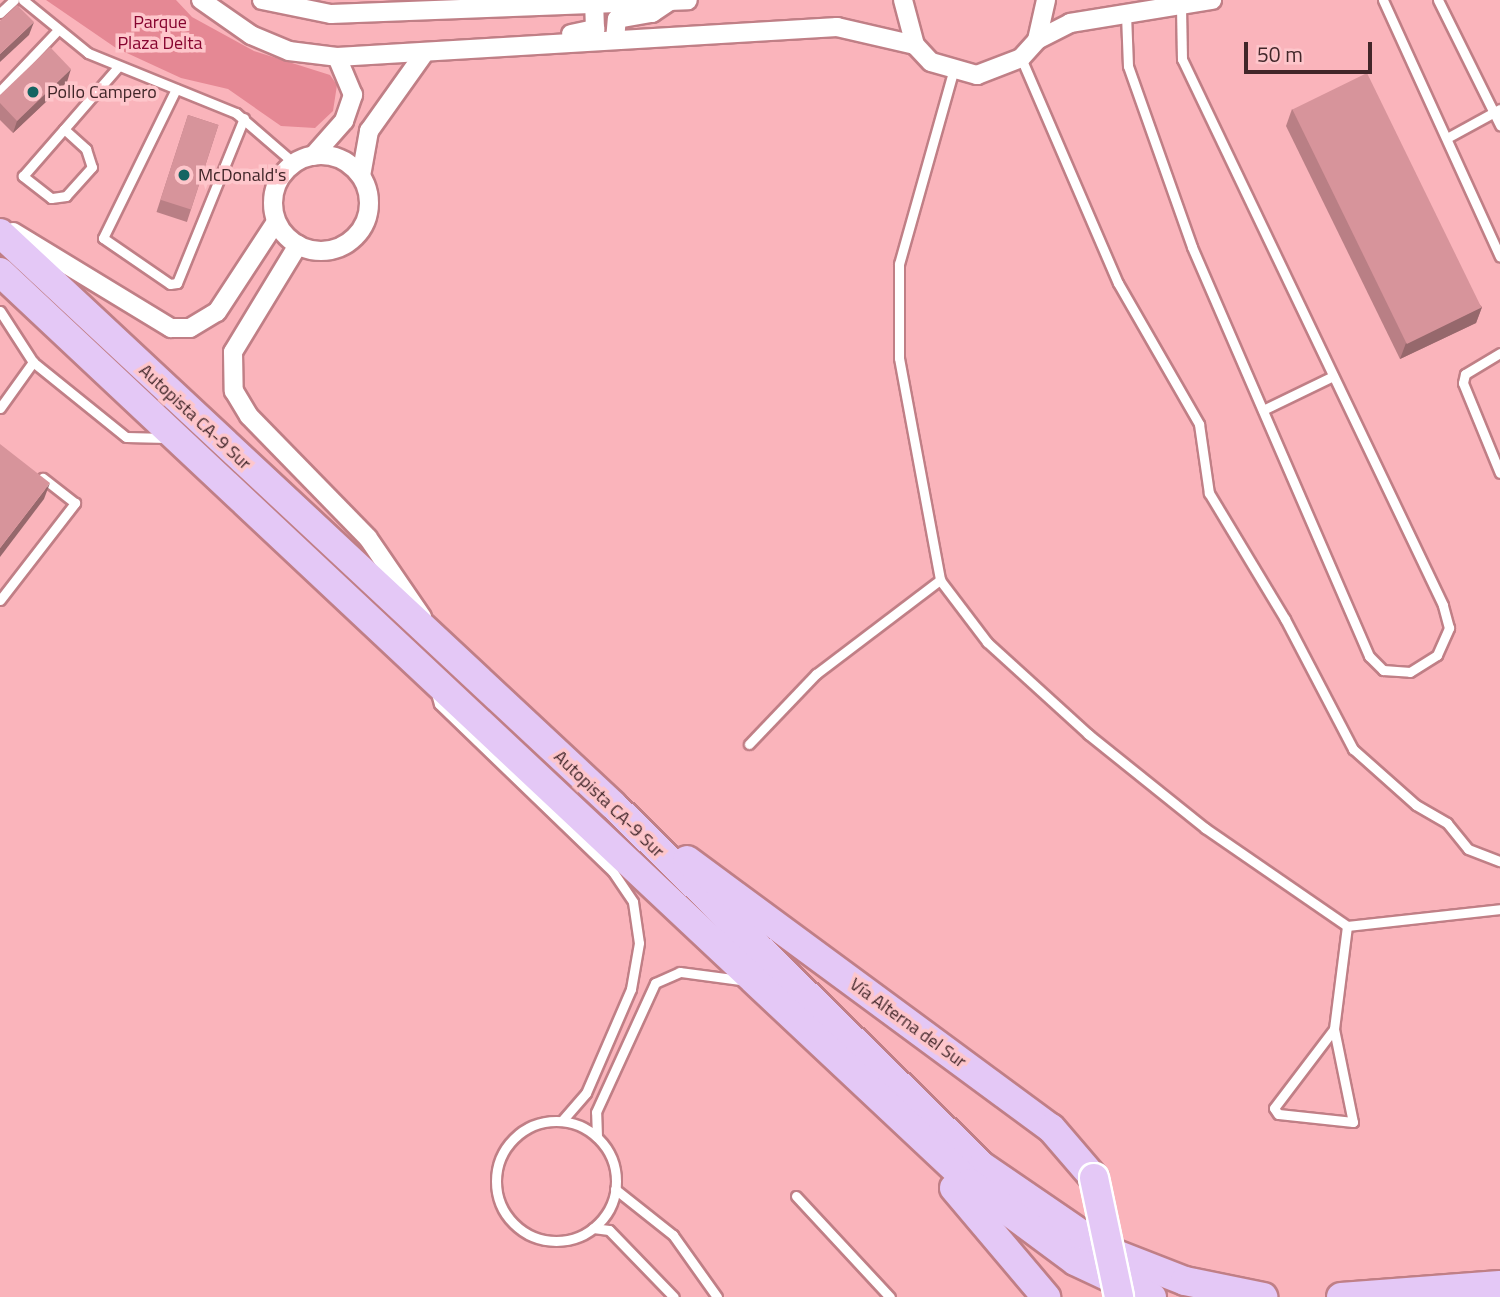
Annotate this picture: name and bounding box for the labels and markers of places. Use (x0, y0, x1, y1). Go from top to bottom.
place label: Pollo Campero (47, 81, 157, 103)
marker: Pollo Campero (25, 84, 41, 100)
place label: McDonald's (198, 164, 286, 186)
marker: McDonald's (176, 167, 192, 183)

